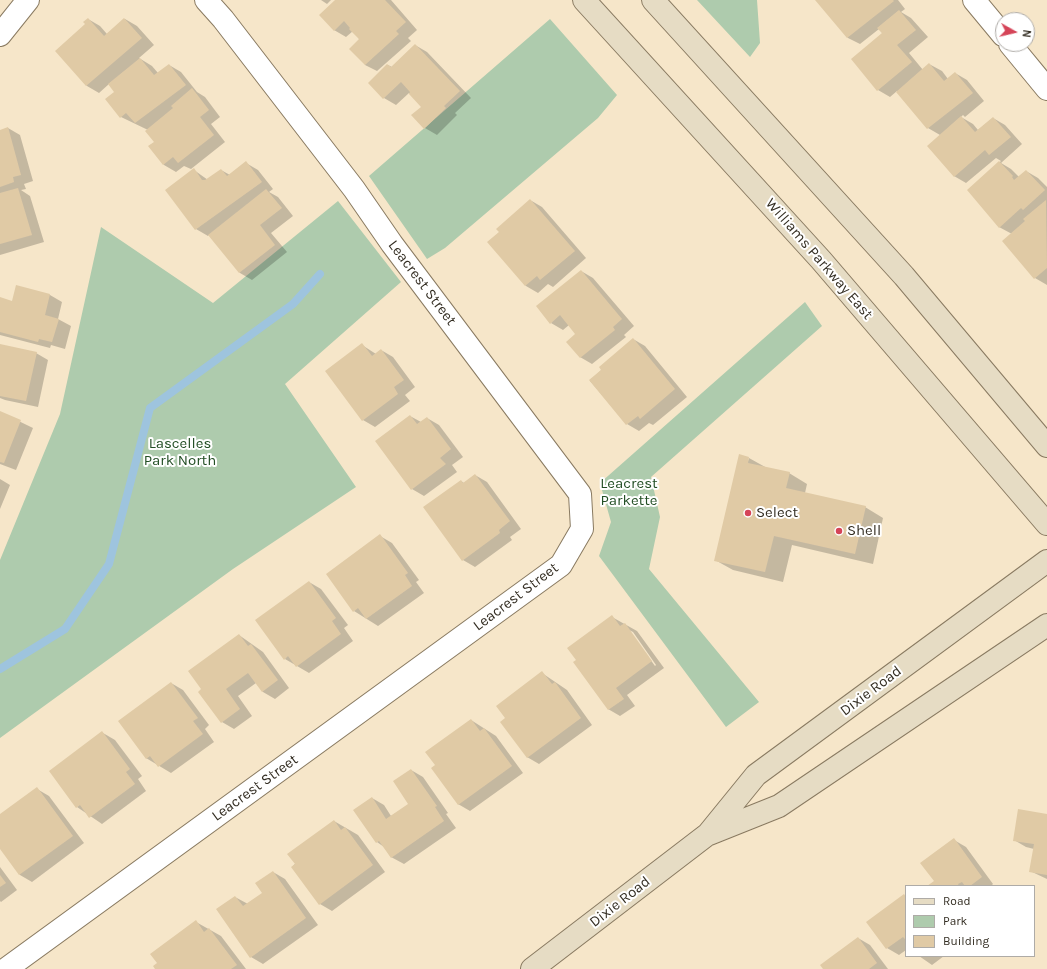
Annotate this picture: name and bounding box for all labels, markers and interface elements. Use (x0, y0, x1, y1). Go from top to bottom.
north arrow (995, 12, 1035, 52)
text: N (1019, 29, 1033, 38)
street label: Williams Parkway East (761, 195, 877, 323)
street label: Leacrest Street (384, 237, 460, 329)
park label: Lascelles Park North (144, 435, 216, 470)
park label: Leacrest Parkette (600, 475, 658, 510)
place label: Select (756, 504, 798, 522)
marker: Select (743, 508, 753, 518)
place label: Shell (847, 522, 881, 540)
marker: Shell (834, 526, 844, 536)
street label: Leacrest Street (470, 559, 562, 635)
street label: Dixie Road (837, 662, 905, 720)
street label: Leacrest Street (208, 751, 302, 825)
street label: Dixie Road (586, 873, 654, 931)
legend (905, 885, 1035, 957)
text: Road (943, 894, 971, 908)
text: Park (943, 914, 967, 928)
text: Building (943, 934, 989, 948)

